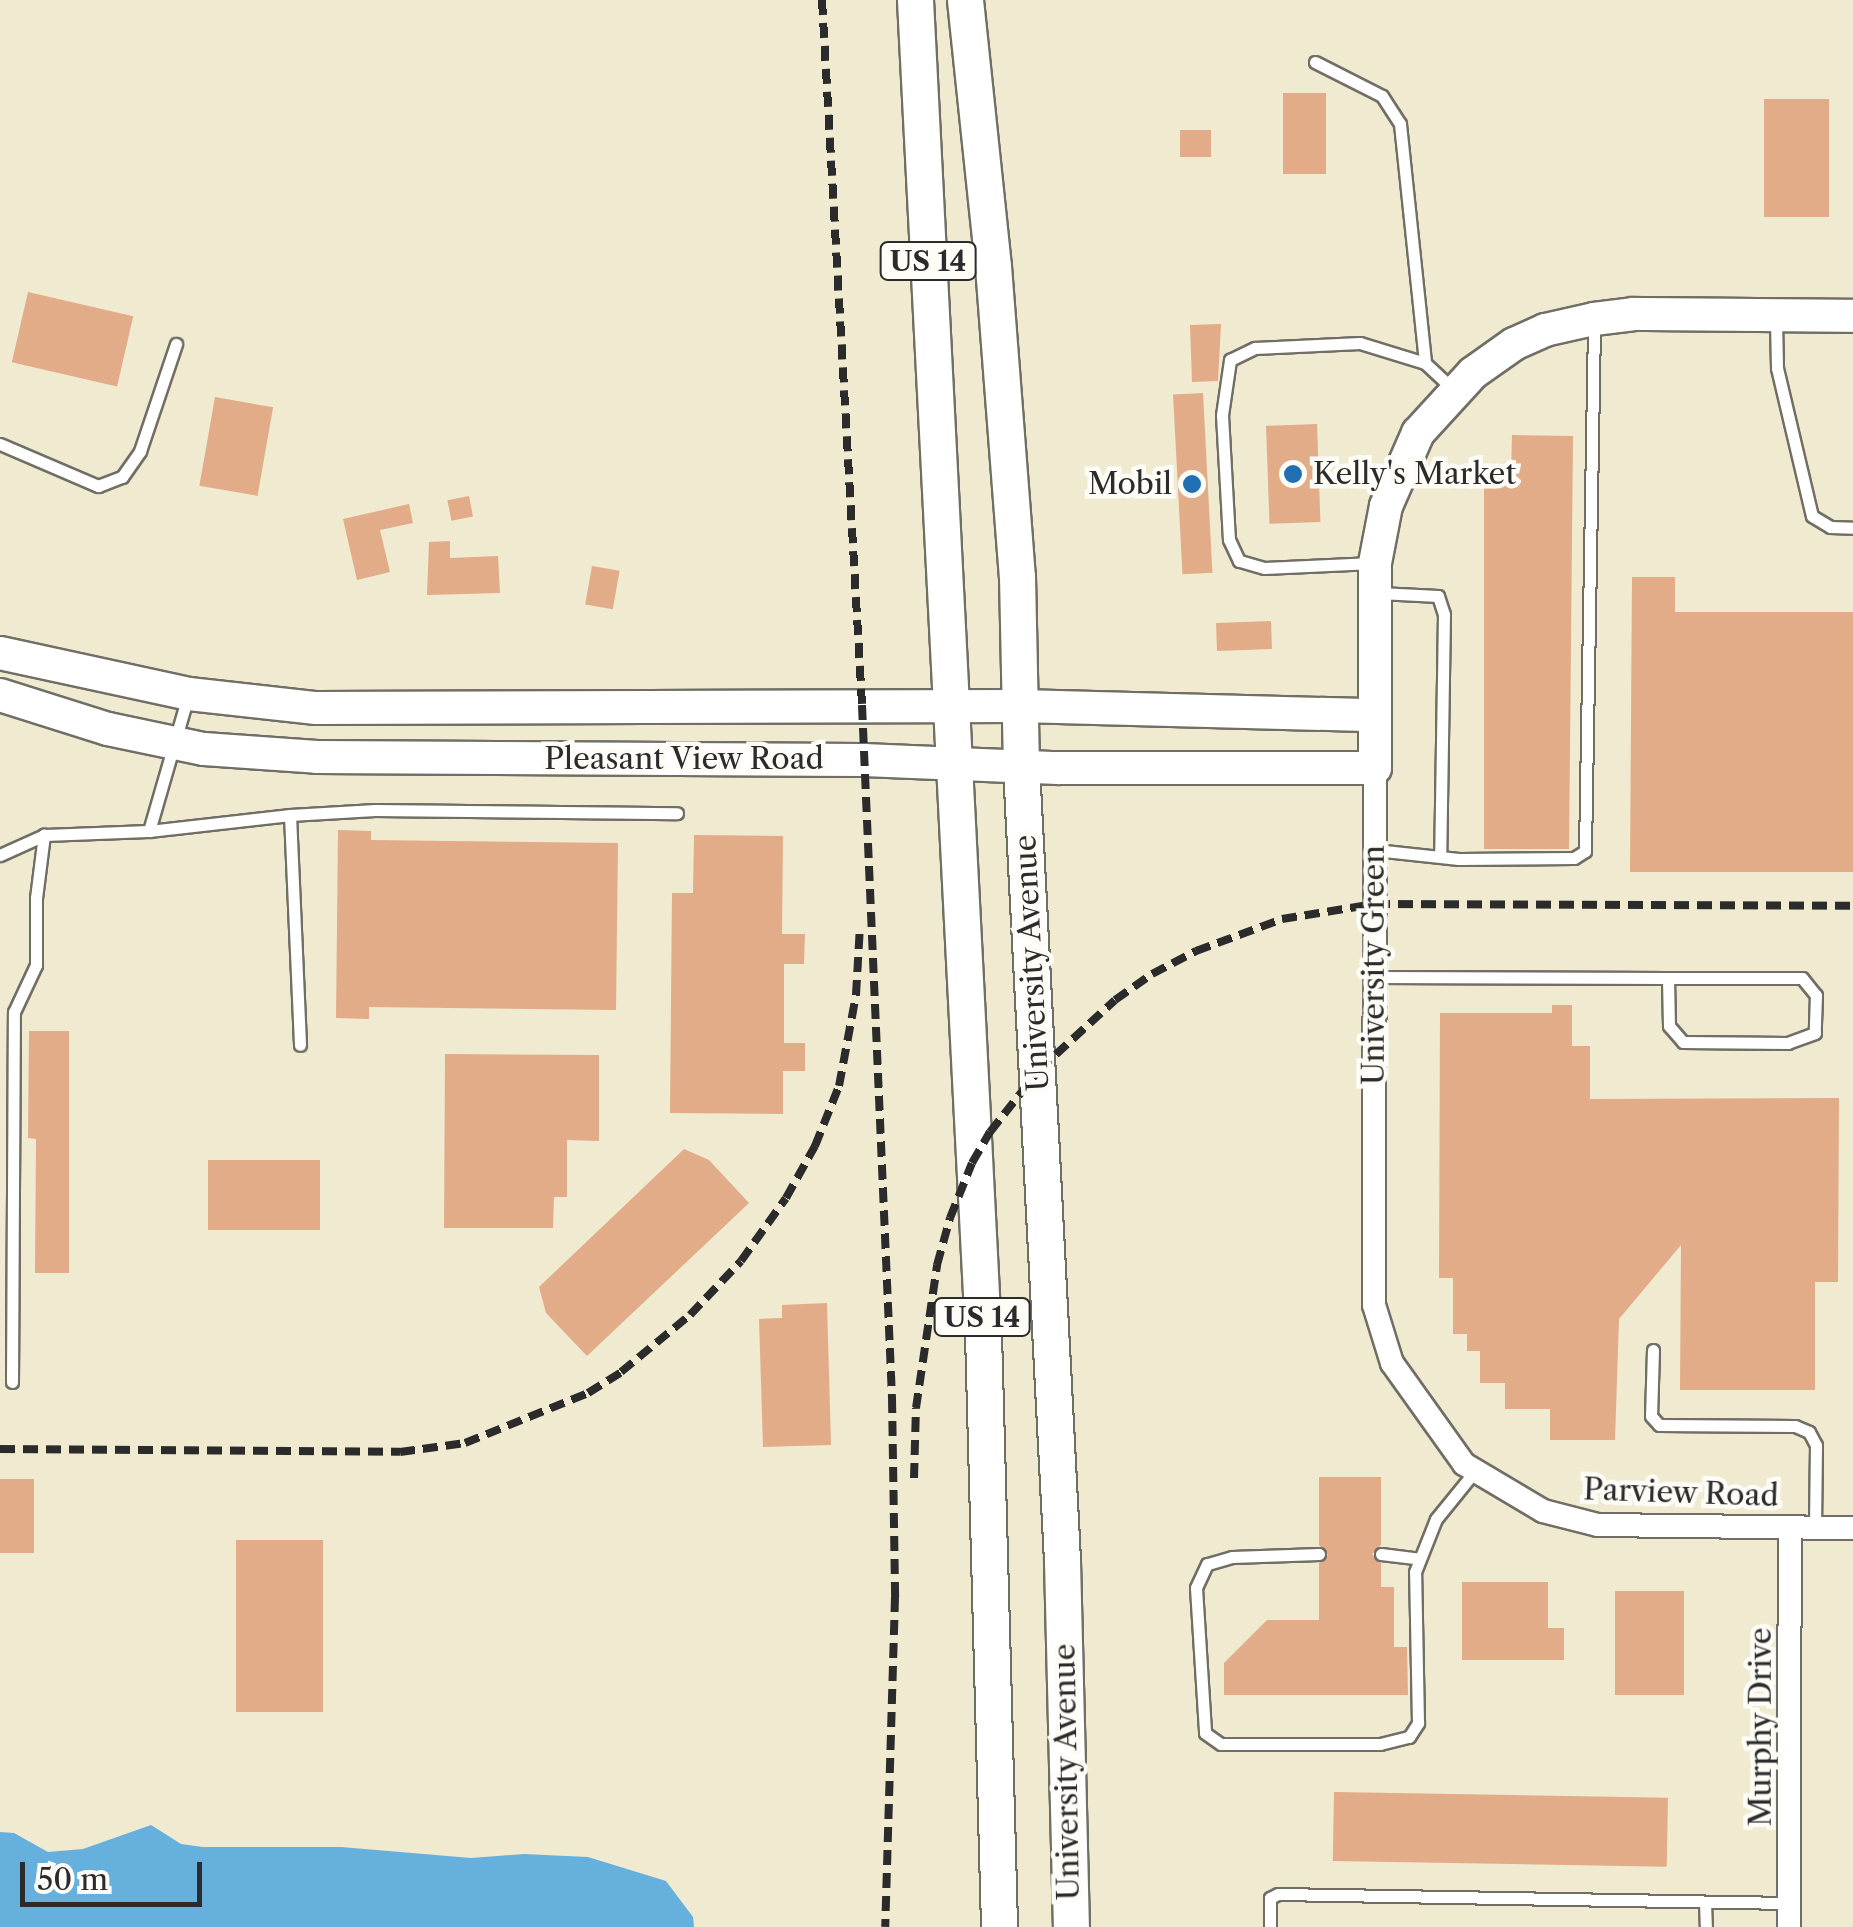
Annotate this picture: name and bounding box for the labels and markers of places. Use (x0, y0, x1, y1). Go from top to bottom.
place label: Kelly's Market (1313, 456, 1516, 492)
marker: Kelly's Market (1282, 463, 1304, 485)
place label: Mobil (1088, 466, 1172, 502)
marker: Mobil (1181, 473, 1203, 495)

